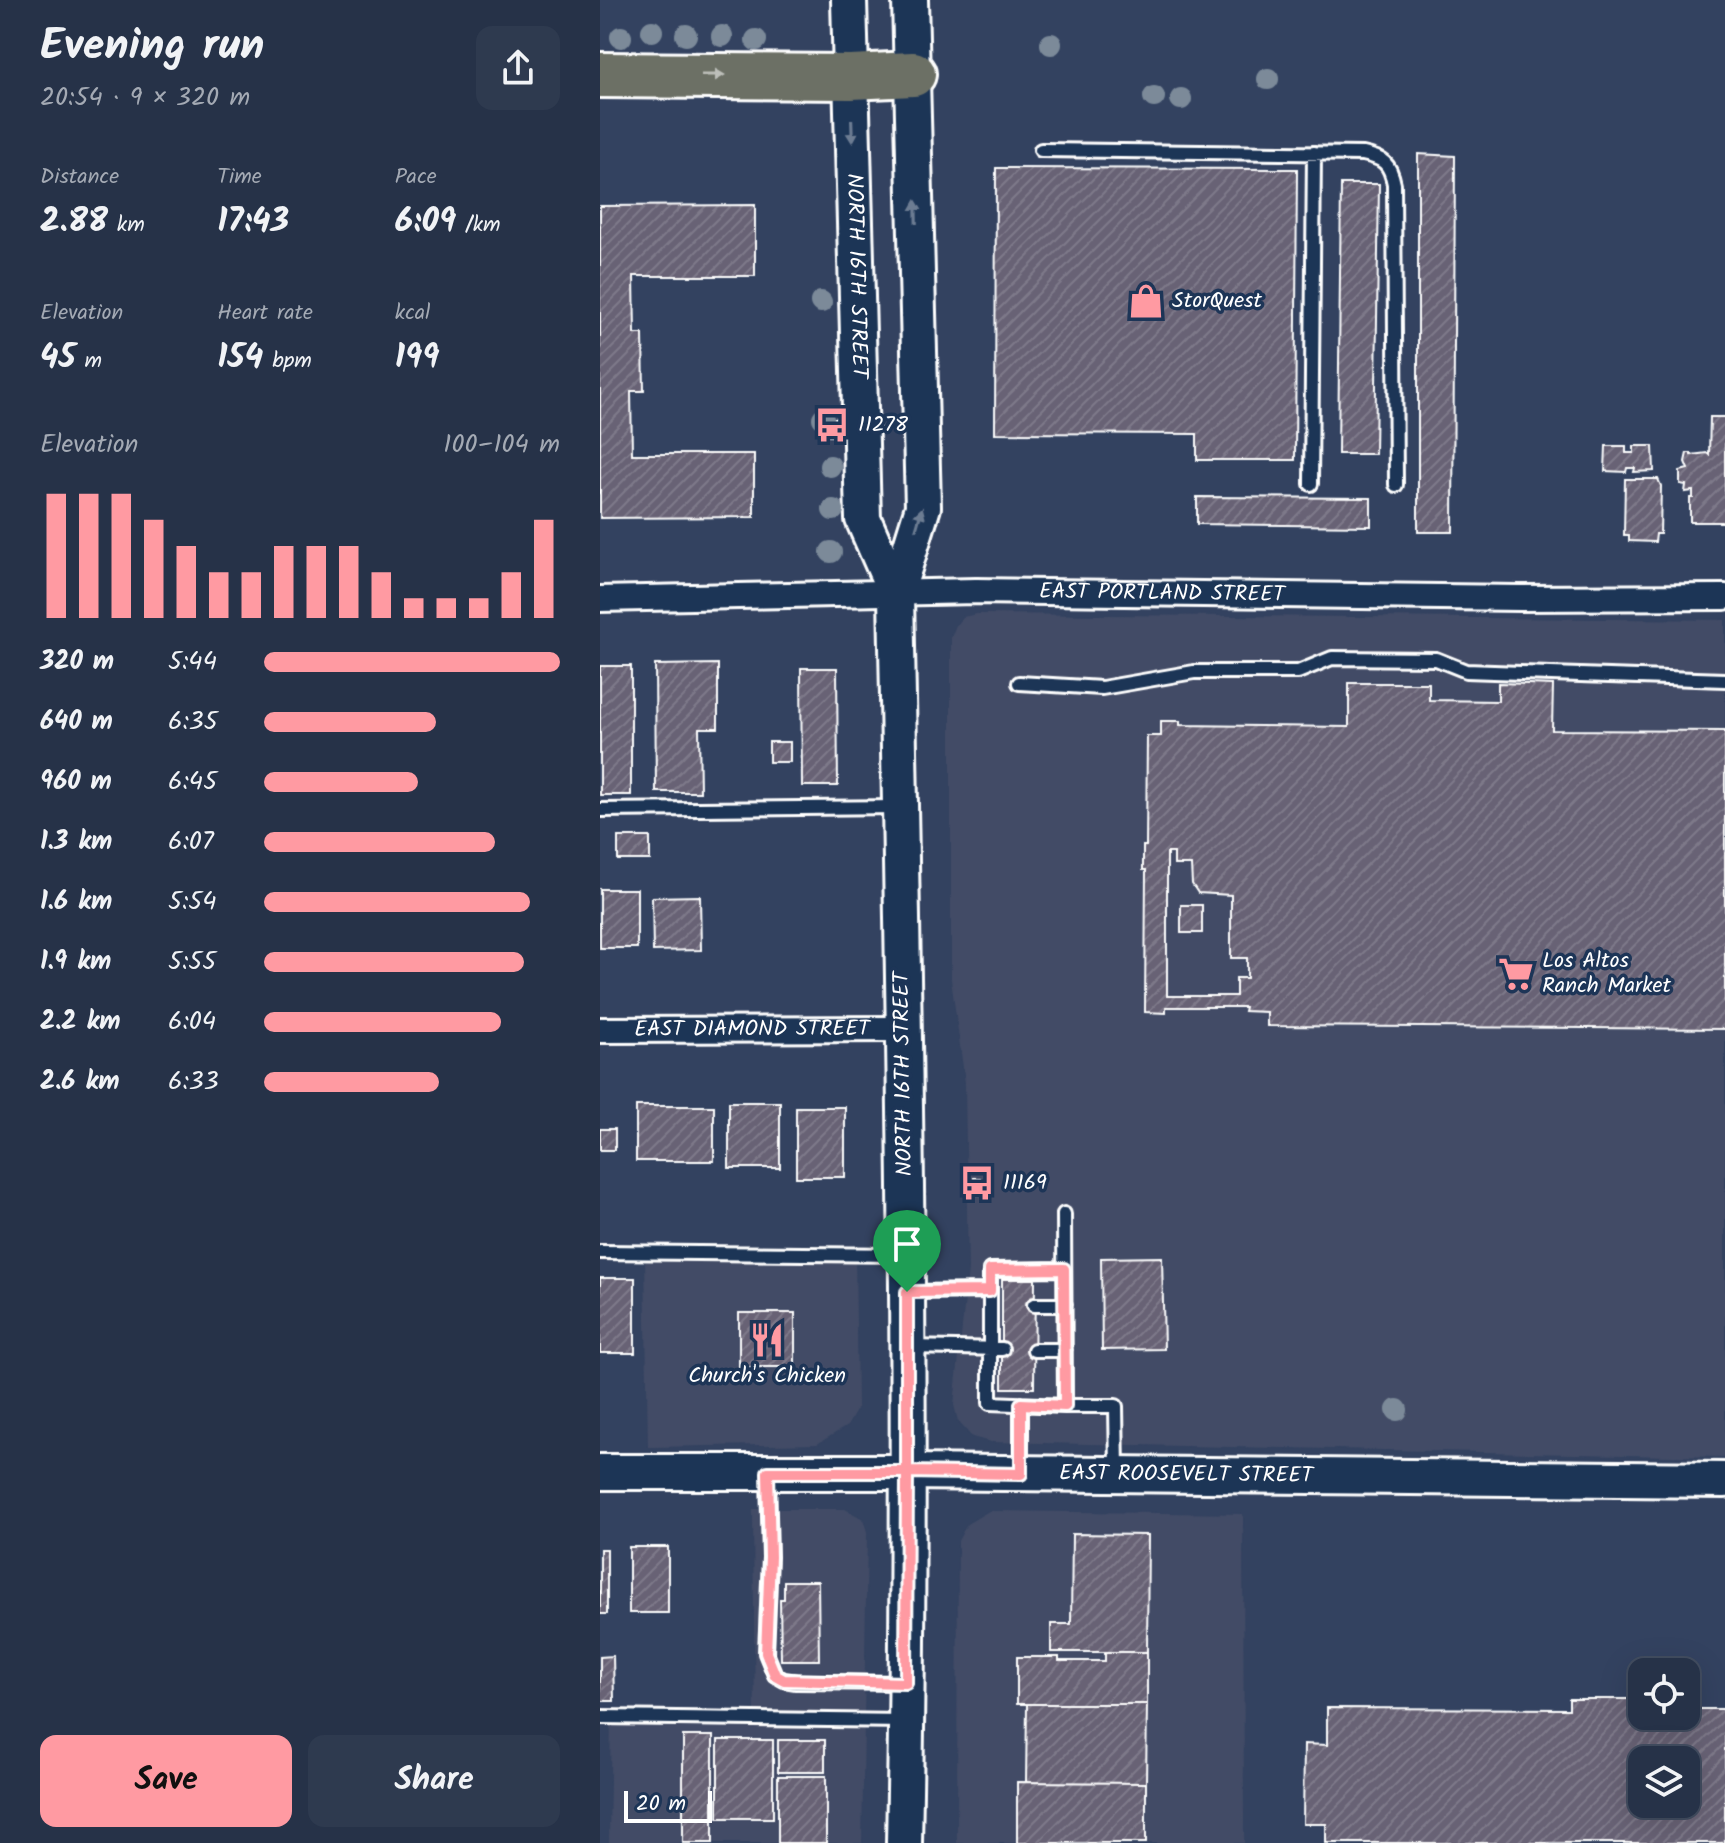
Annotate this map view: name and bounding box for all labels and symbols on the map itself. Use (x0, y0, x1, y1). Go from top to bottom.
one-way arrow (701, 69, 726, 81)
one-way arrow (846, 119, 859, 144)
street label: NORTH 16TH STREET (836, 173, 877, 381)
one-way arrow (909, 199, 922, 224)
shop icon: StorQuest (1127, 282, 1165, 320)
place label: StorQuest (1172, 284, 1262, 319)
bus stop icon: 11278 (813, 406, 851, 444)
place label: 11278 (858, 408, 909, 443)
one-way arrow (913, 507, 926, 531)
street label: EAST PORTLAND STREET (1039, 574, 1287, 613)
place label: Los Altos Ranch Market (1542, 944, 1671, 1004)
supermarket icon: Los Altos Ranch Market (1497, 955, 1535, 993)
street label: NORTH 16TH STREET (885, 969, 923, 1177)
street label: EAST DIAMOND STREET (634, 1012, 872, 1047)
bus stop icon: 11169 (958, 1164, 996, 1202)
place label: 11169 (1003, 1166, 1047, 1201)
pin (873, 1210, 941, 1292)
restaurant icon: Church's Chicken (748, 1321, 786, 1359)
place label: Church's Chicken (688, 1359, 846, 1394)
street label: EAST ROOSEVELT STREET (1059, 1456, 1315, 1493)
scale bar (624, 1787, 712, 1823)

